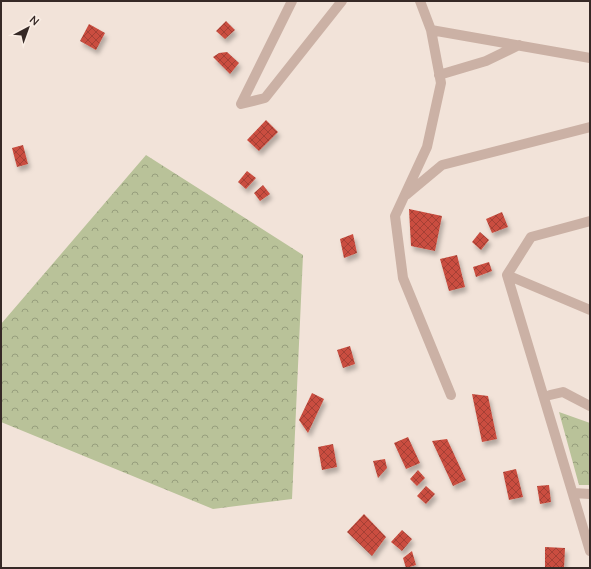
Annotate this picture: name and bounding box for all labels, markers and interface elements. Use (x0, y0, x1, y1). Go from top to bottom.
north arrow (8, 8, 48, 48)
text: N (26, 12, 42, 29)

